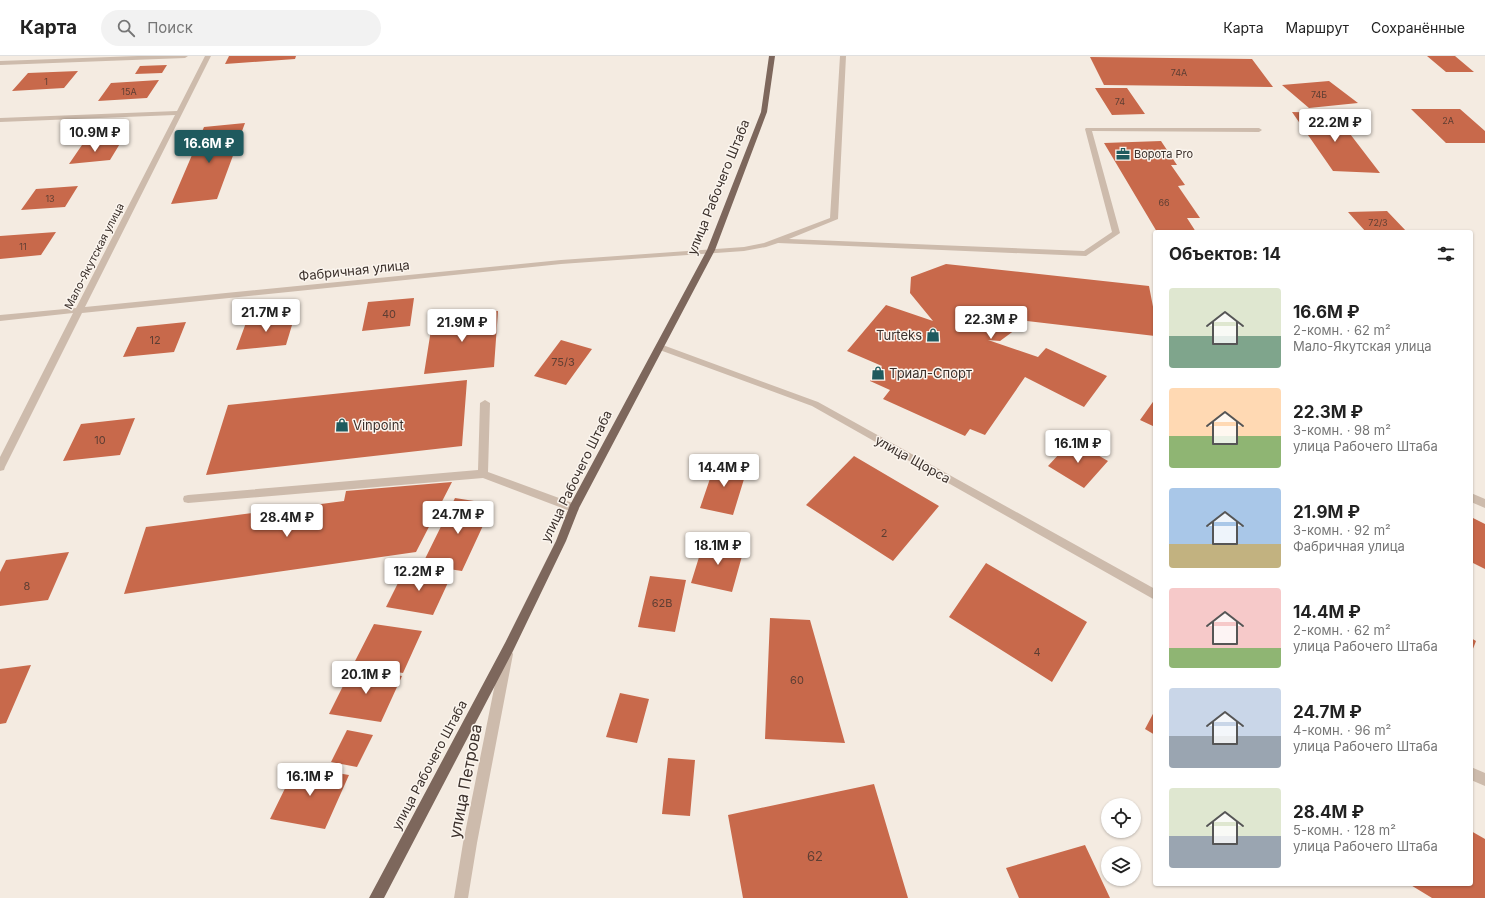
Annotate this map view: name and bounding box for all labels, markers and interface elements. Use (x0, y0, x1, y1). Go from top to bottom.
search box (101, 10, 381, 46)
text: Карта (20, 16, 77, 39)
icon: search (115, 17, 137, 39)
text: Поиск (147, 18, 193, 37)
text: Карта (1223, 19, 1264, 36)
text: Маршрут (1286, 19, 1349, 36)
text: Сохранённые (1371, 19, 1465, 36)
house number: 74А (1171, 67, 1187, 78)
house number: 1 (44, 76, 48, 87)
house number: 15А (121, 86, 137, 97)
house number: 74Б (1311, 89, 1327, 100)
house number: 74 (1115, 96, 1125, 107)
pin: 22.2M ₽ (1298, 109, 1372, 143)
text: 22.2M ₽ (1308, 114, 1362, 130)
house number: 2А (1442, 115, 1454, 126)
street label: улица Рабочего Штаба (683, 117, 753, 257)
pin: 10.9M ₽ (58, 119, 132, 153)
text: 10.9M ₽ (69, 124, 121, 140)
pin: 16.6M ₽ (172, 130, 246, 164)
text: 16.6M ₽ (184, 135, 234, 151)
office icon: Ворота Pro (1115, 146, 1131, 162)
place label: Ворота Pro (1134, 147, 1194, 161)
house number: 13 (45, 193, 55, 204)
house number: 66 (1158, 197, 1170, 208)
street label: Мало-Якутская улица (61, 201, 127, 311)
house number: 72/3 (1368, 217, 1388, 228)
house number: 11 (19, 241, 27, 252)
icon: filters (1435, 243, 1457, 265)
text: Объектов: 14 (1169, 244, 1281, 264)
street label: Фабричная улица (298, 256, 410, 284)
pin: 21.7M ₽ (229, 299, 303, 333)
text: 16.6M ₽ (1293, 302, 1360, 322)
text: 21.7M ₽ (241, 304, 291, 320)
icon: home (1201, 304, 1249, 352)
pin: 22.3M ₽ (954, 306, 1028, 340)
house number: 40 (382, 307, 396, 321)
pin: 21.9M ₽ (425, 309, 499, 343)
text: 22.3M ₽ (964, 311, 1018, 327)
text: 21.9M ₽ (436, 314, 488, 330)
text: 2-комн. · 62 m² (1293, 322, 1391, 338)
place label: Turteks (876, 327, 922, 343)
shop icon: Turteks (925, 327, 941, 343)
house number: 12 (149, 333, 161, 347)
text: Мало-Якутская улица (1293, 338, 1432, 354)
house number: 75/3 (551, 355, 575, 369)
shop icon: Триал-Спорт (870, 365, 886, 381)
place label: Триал-Спорт (889, 365, 972, 381)
text: 22.3M ₽ (1293, 402, 1363, 422)
icon: home (1201, 404, 1249, 452)
street label: улица Рабочего Штаба (537, 407, 615, 545)
shop icon: Vinpoint (334, 417, 350, 433)
place label: Vinpoint (353, 417, 404, 433)
text: 3-комн. · 98 m² (1293, 422, 1391, 438)
pin: 16.1M ₽ (1041, 430, 1115, 464)
street label: улица Щорса (872, 432, 954, 486)
house number: 10 (94, 433, 106, 447)
text: 16.1M ₽ (1054, 435, 1102, 451)
text: улица Рабочего Штаба (1293, 438, 1438, 454)
pin: 14.4M ₽ (687, 454, 761, 488)
text: 14.4M ₽ (698, 459, 750, 475)
pin: 24.7M ₽ (421, 501, 495, 535)
text: 21.9M ₽ (1293, 502, 1360, 522)
pin: 28.4M ₽ (250, 504, 324, 538)
icon: home (1201, 504, 1249, 552)
text: 24.7M ₽ (432, 506, 484, 522)
text: 28.4M ₽ (260, 509, 314, 525)
text: 3-комн. · 92 m² (1293, 522, 1391, 538)
house number: 2 (881, 526, 887, 540)
pin: 18.1M ₽ (681, 532, 755, 566)
text: 18.1M ₽ (694, 537, 742, 553)
text: Фабричная улица (1293, 538, 1405, 554)
pin: 12.2M ₽ (382, 558, 456, 592)
text: 12.2M ₽ (393, 563, 445, 579)
house number: 8 (24, 579, 31, 593)
house number: 62В (652, 596, 672, 610)
text: 14.4M ₽ (1293, 602, 1361, 622)
icon: home (1201, 604, 1249, 652)
text: 2-комн. · 62 m² (1293, 622, 1391, 638)
text: улица Рабочего Штаба (1293, 638, 1438, 654)
house number: 4 (1033, 645, 1041, 659)
pin: 20.1M ₽ (329, 661, 403, 695)
text: 20.1M ₽ (341, 666, 391, 682)
house number: 60 (790, 673, 804, 687)
street label: улица Рабочего Штаба (388, 697, 470, 833)
text: 24.7M ₽ (1293, 702, 1362, 722)
icon: home (1201, 704, 1249, 752)
street label: улица Петрова (444, 722, 486, 840)
text: 4-комн. · 96 m² (1293, 722, 1391, 738)
text: улица Рабочего Штаба (1293, 738, 1438, 754)
pin: 16.1M ₽ (273, 763, 347, 797)
text: 16.1M ₽ (286, 768, 334, 784)
map controls (1101, 798, 1141, 886)
button: locate (1101, 798, 1141, 838)
text: 28.4M ₽ (1293, 802, 1364, 822)
icon: home (1201, 804, 1249, 852)
text: 5-комн. · 128 m² (1293, 822, 1396, 838)
text: улица Рабочего Штаба (1293, 838, 1438, 854)
button: layers (1101, 846, 1141, 886)
house number: 62 (807, 848, 823, 864)

